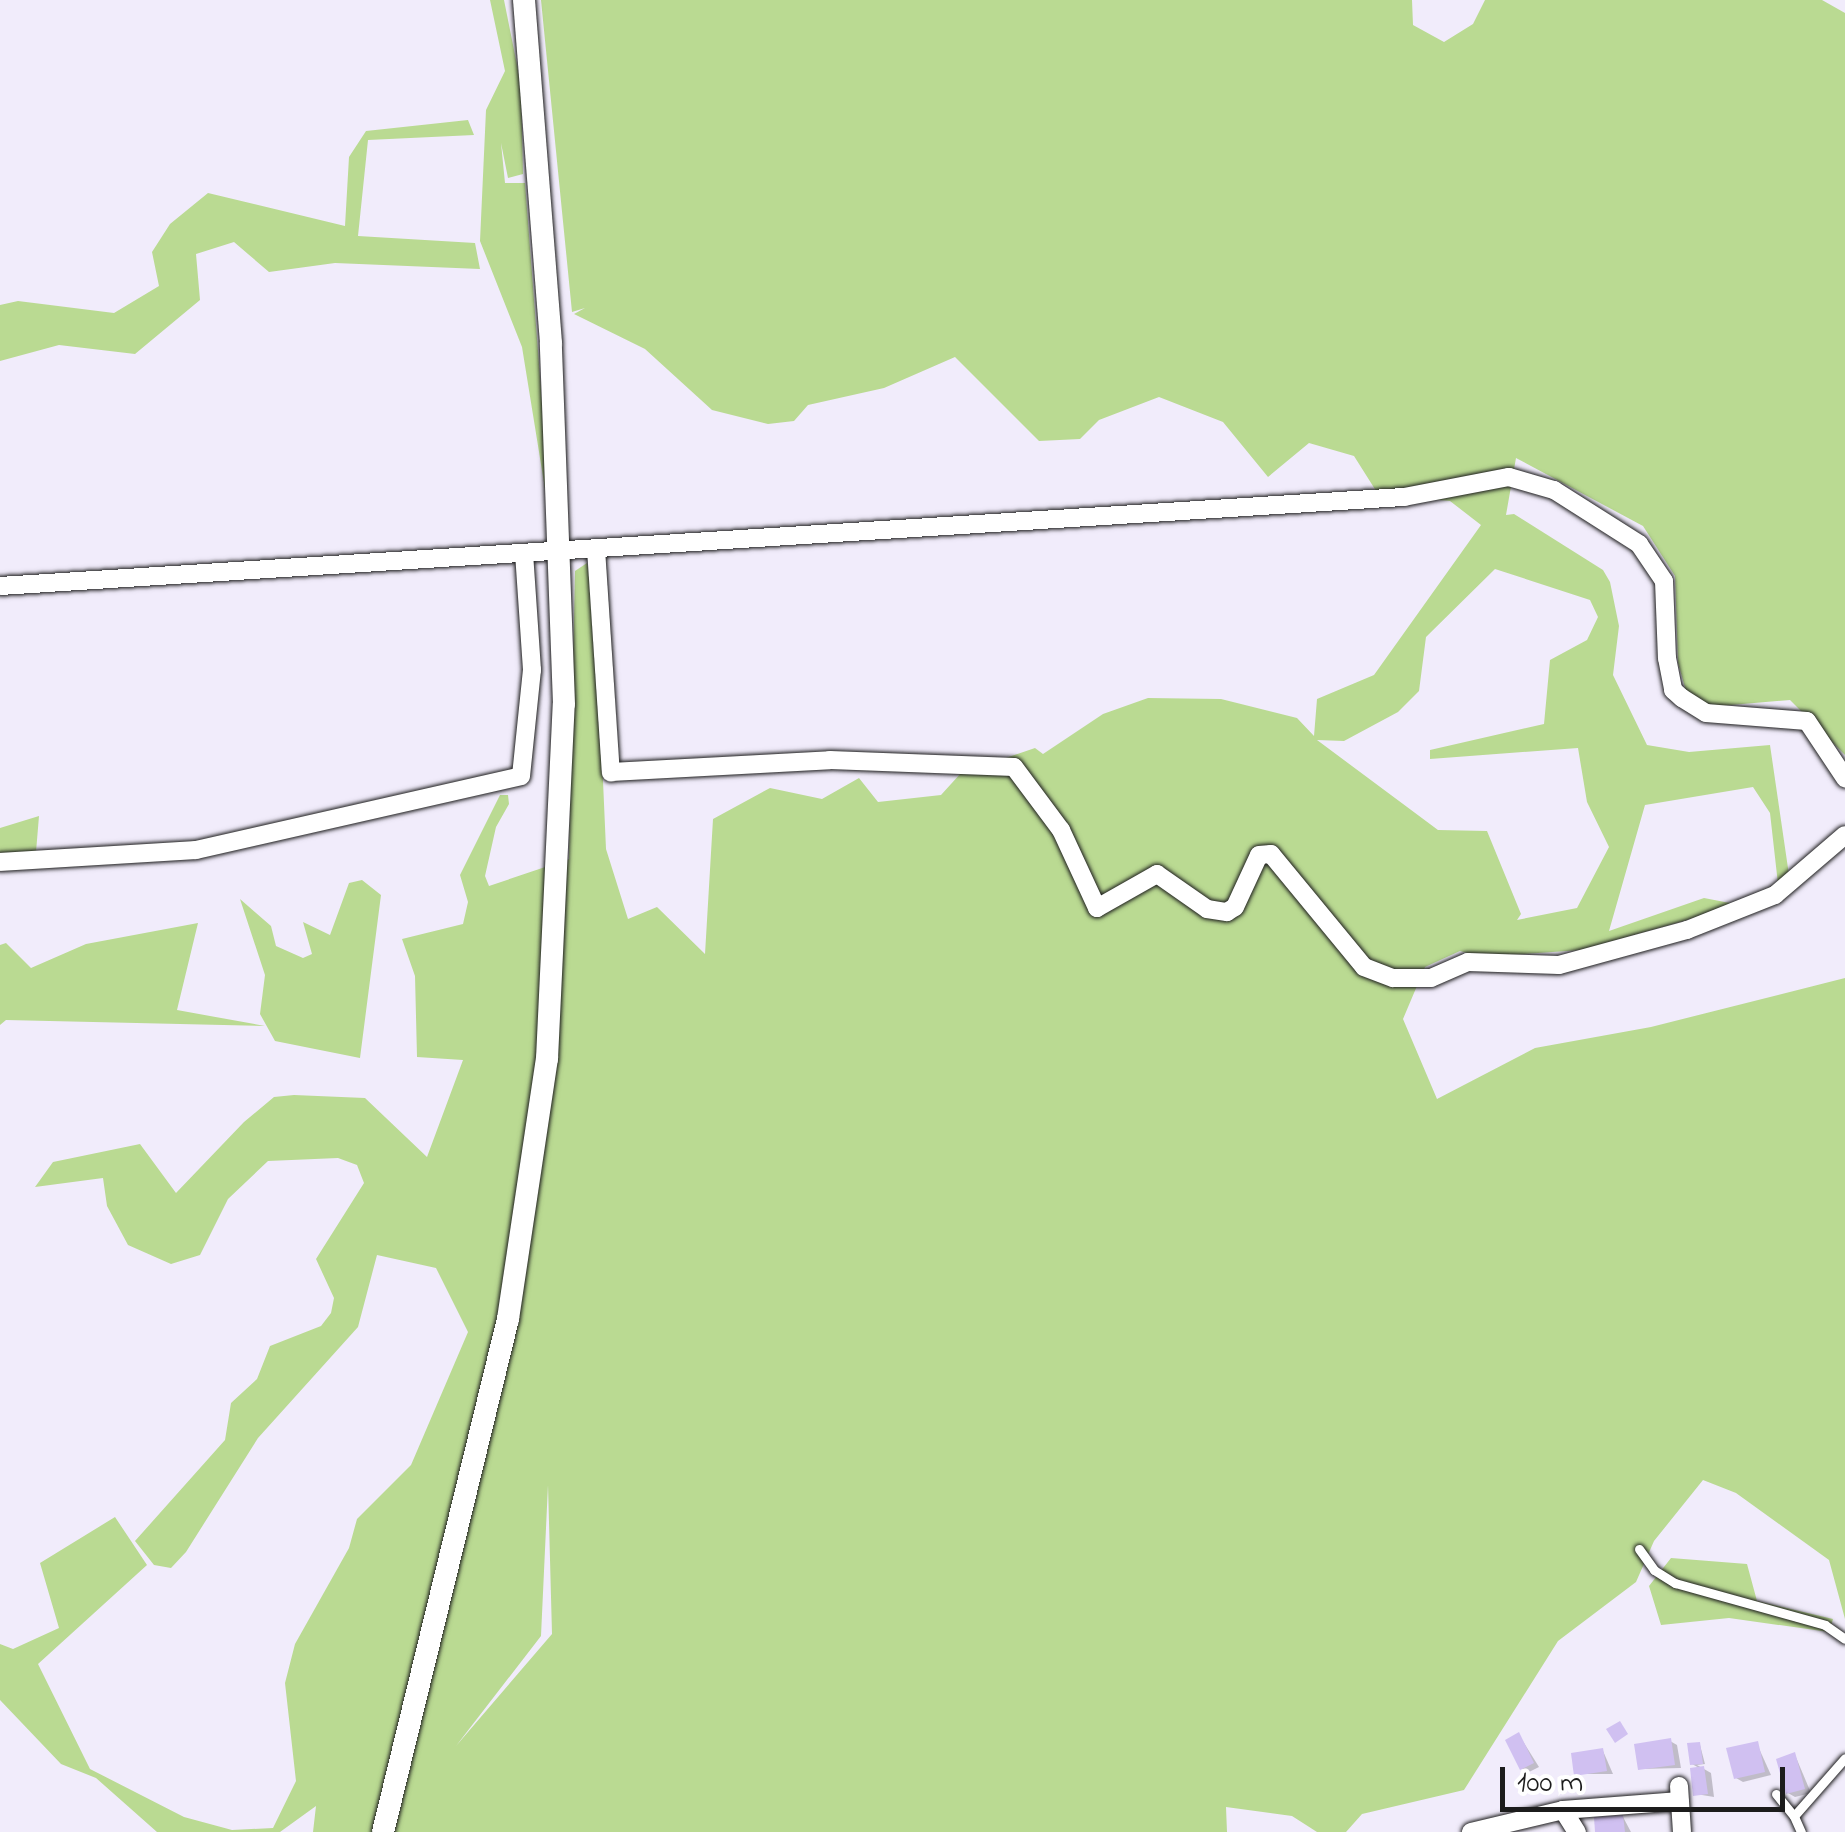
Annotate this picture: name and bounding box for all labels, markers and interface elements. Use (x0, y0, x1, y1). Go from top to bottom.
scale bar (1505, 1747, 1790, 1809)
text: 100 m (1517, 1762, 1583, 1806)

